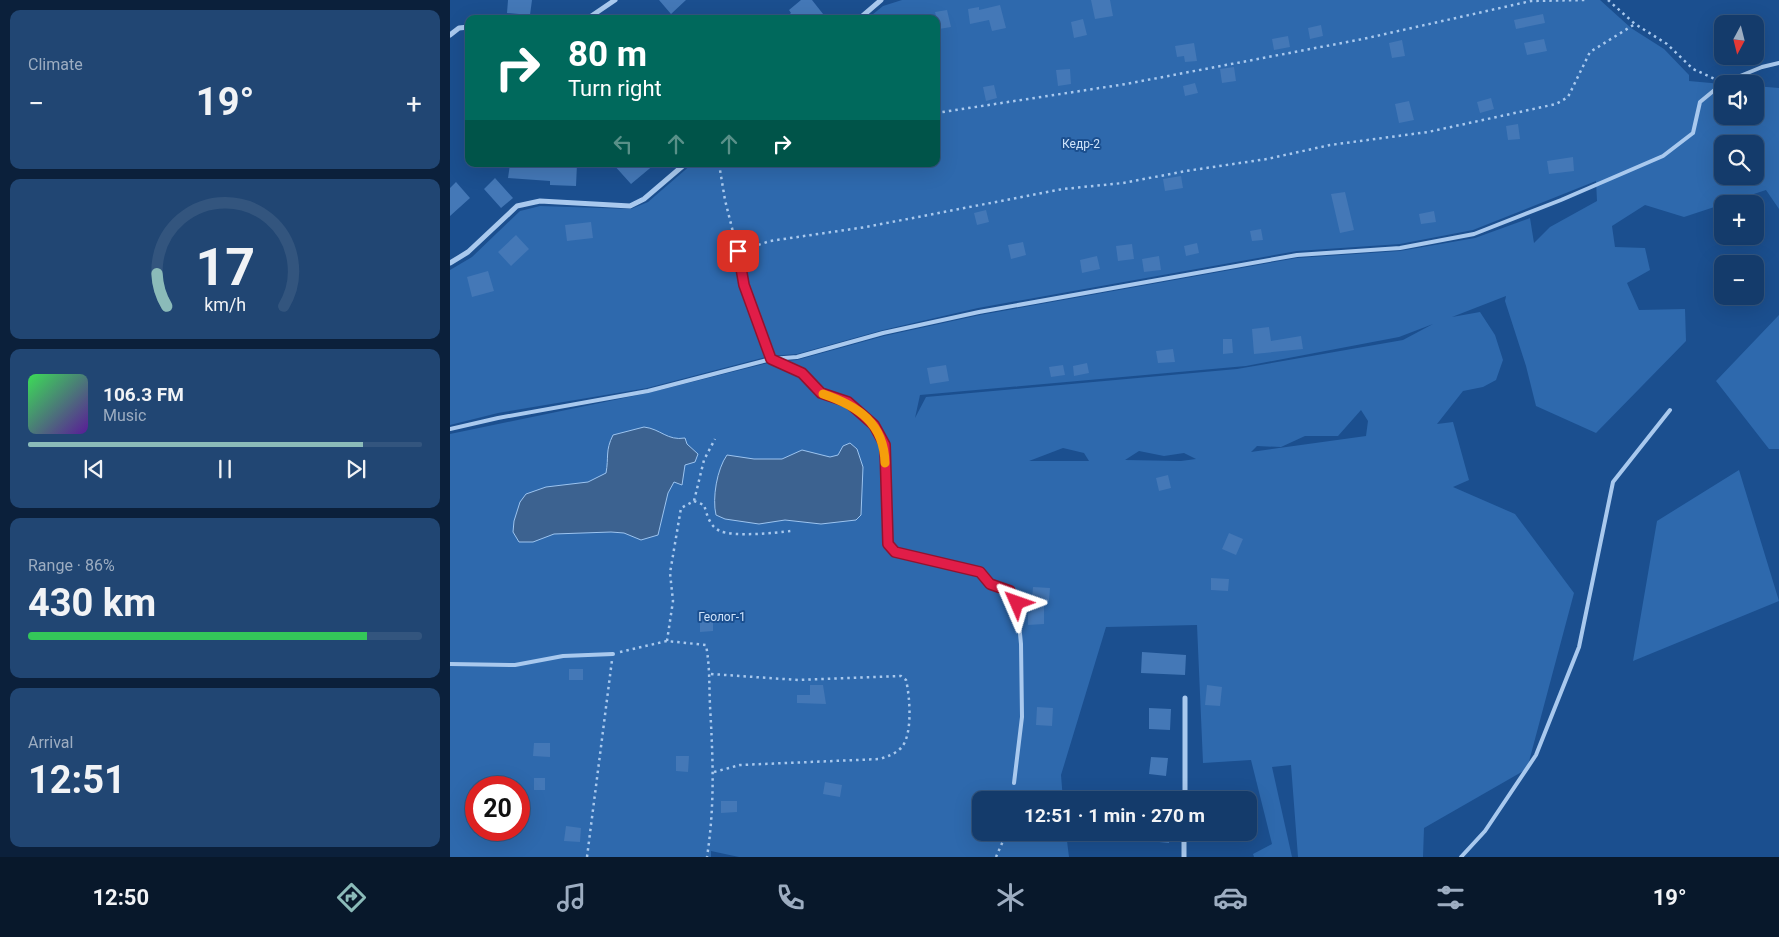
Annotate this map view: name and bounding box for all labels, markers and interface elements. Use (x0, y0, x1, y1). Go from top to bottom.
north arrow (1714, 15, 1764, 65)
map controls (1714, 15, 1764, 305)
text: 80 m (568, 34, 647, 75)
icon: right (485, 35, 550, 100)
text: Climate (28, 55, 83, 74)
button: sound (1714, 75, 1764, 125)
text: Turn right (568, 76, 662, 101)
text: 19° (196, 80, 254, 124)
text: − (28, 87, 44, 120)
text: + (406, 87, 422, 120)
icon: left (609, 130, 637, 158)
icon: ahead (662, 130, 690, 158)
icon: ahead (715, 130, 743, 158)
icon: right (768, 130, 796, 158)
button: search (1714, 135, 1764, 185)
park label: Кедр-2 (1062, 137, 1100, 151)
button: + (1714, 195, 1764, 245)
pin (717, 230, 759, 272)
text: 17 (195, 237, 255, 298)
icon: arrive (724, 237, 752, 265)
button: − (1714, 255, 1764, 305)
text: km/h (204, 294, 246, 315)
text: 106.3 FM (103, 383, 184, 406)
text: Music (103, 406, 146, 425)
icon: previous (80, 455, 108, 483)
icon: pause (211, 455, 239, 483)
icon: next (342, 455, 370, 483)
text: Range · 86% (28, 556, 115, 575)
position arrow (990, 576, 1042, 628)
text: 430 km (28, 581, 156, 625)
park label: Геолог-1 (698, 610, 746, 624)
text: Arrival (28, 733, 73, 752)
text: 12:51 (28, 758, 126, 802)
speed limit sign: 20 (465, 776, 530, 841)
text: 12:51 · 1 min · 270 m (1024, 804, 1205, 827)
icon: directions (334, 880, 369, 915)
icon: music (554, 880, 589, 915)
icon: phone (773, 880, 808, 915)
icon: climate (993, 880, 1028, 915)
icon: car (1213, 880, 1248, 915)
icon: filters (1433, 880, 1468, 915)
text: 12:50 (92, 885, 149, 910)
text: 19° (1653, 885, 1686, 910)

